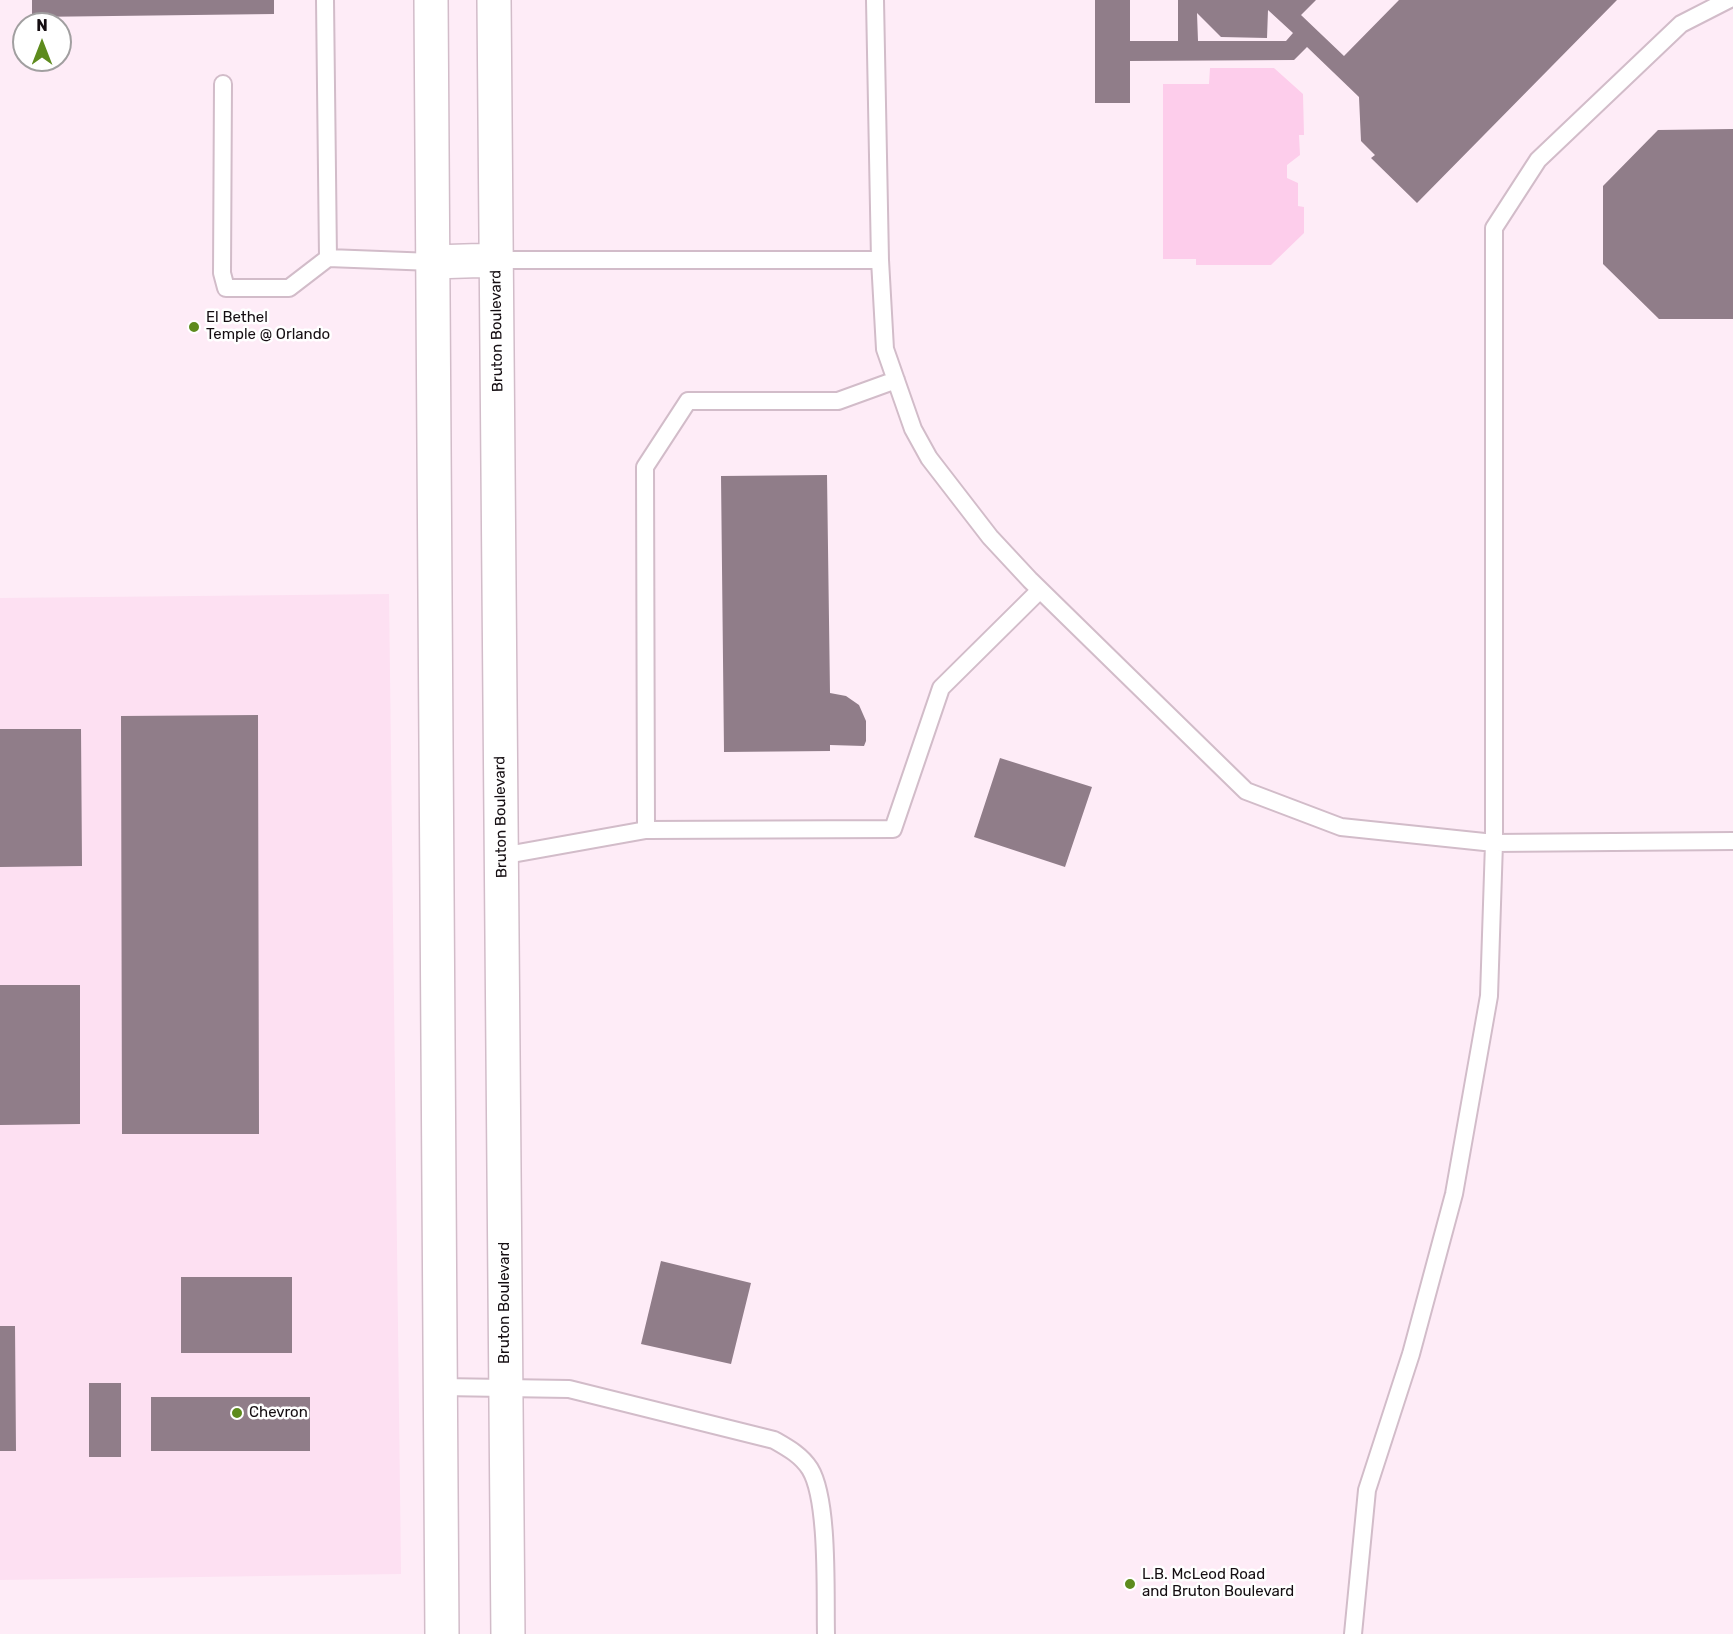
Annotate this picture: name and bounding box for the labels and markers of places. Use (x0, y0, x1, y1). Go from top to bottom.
place label: El Bethel Temple @ Orlando (206, 309, 330, 344)
marker: El Bethel Temple @ Orlando (187, 320, 201, 334)
place label: Chevron (249, 1404, 308, 1422)
marker: Chevron (230, 1406, 244, 1420)
place label: L.B. McLeod Road and Bruton Boulevard (1142, 1566, 1294, 1601)
marker: L.B. McLeod Road and Bruton Boulevard (1123, 1577, 1137, 1591)

